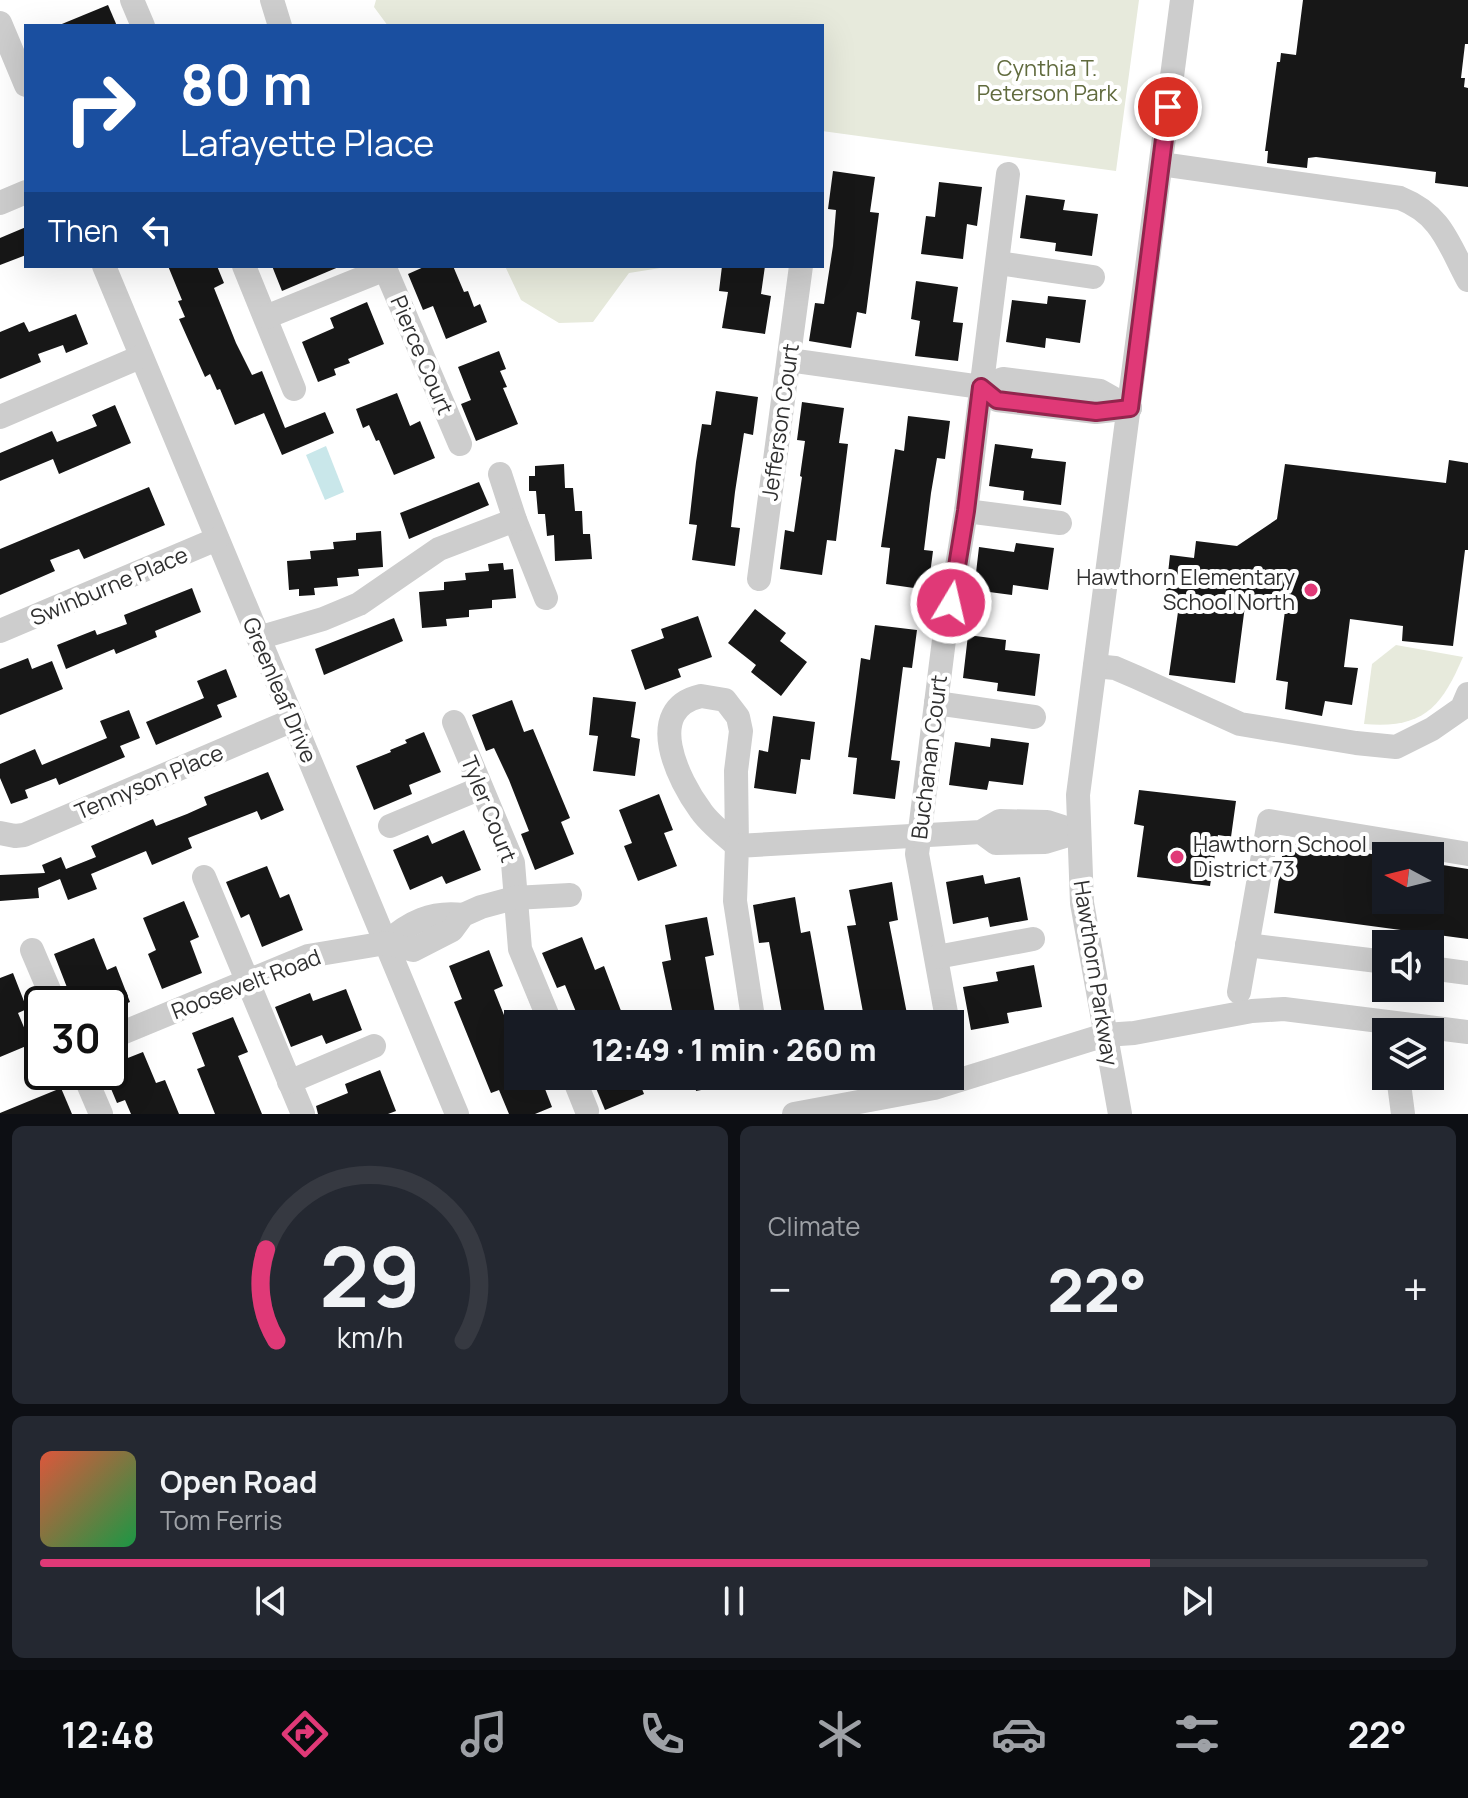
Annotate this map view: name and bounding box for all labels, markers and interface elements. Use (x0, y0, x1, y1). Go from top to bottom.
text: 80 m (180, 45, 313, 122)
park label: Cynthia T. Peterson Park (977, 53, 1118, 108)
icon: right (48, 56, 152, 160)
pin (1134, 73, 1202, 141)
icon: arrive (1146, 85, 1190, 129)
text: Lafayette Place (180, 118, 434, 167)
icon: left (135, 208, 179, 252)
text: Then (48, 210, 119, 251)
street label: Pierce Court (383, 291, 461, 419)
street label: Jefferson Court (754, 341, 806, 502)
street label: Swinburne Place (26, 539, 192, 633)
position arrow (909, 561, 993, 645)
place label: Hawthorn Elementary School North (1076, 562, 1295, 617)
marker: Hawthorn Elementary School North (1302, 581, 1320, 599)
street label: Greenleaf Drive (236, 613, 324, 767)
street label: Buchanan Court (904, 673, 954, 841)
street label: Tennyson Place (70, 737, 228, 827)
street label: Tyler Court (454, 751, 524, 867)
place label: Hawthorn School District 73 (1193, 829, 1367, 884)
north arrow (1372, 842, 1444, 914)
map controls (1372, 842, 1444, 1090)
marker: Hawthorn School District 73 (1168, 848, 1186, 866)
street label: Hawthorn Parkway (1067, 878, 1126, 1068)
button: sound (1372, 930, 1444, 1002)
street label: Roosevelt Road (167, 942, 325, 1026)
speed limit sign: 30 (24, 986, 128, 1090)
button: layers (1372, 1018, 1444, 1090)
text: 12:49 · 1 min · 260 m (591, 1029, 877, 1070)
text: Climate (768, 1208, 860, 1244)
text: 29 (319, 1218, 421, 1332)
text: 22° (1047, 1248, 1147, 1330)
text: − (768, 1259, 792, 1319)
text: + (1403, 1259, 1428, 1319)
text: km/h (337, 1318, 403, 1357)
text: Open Road (160, 1461, 317, 1502)
text: Tom Ferris (160, 1502, 282, 1538)
icon: previous (249, 1579, 293, 1623)
icon: pause (712, 1579, 756, 1623)
icon: next (1175, 1579, 1219, 1623)
icon: directions (277, 1706, 333, 1762)
icon: music (456, 1706, 512, 1762)
icon: phone (634, 1706, 690, 1762)
icon: climate (812, 1706, 868, 1762)
icon: car (991, 1706, 1047, 1762)
icon: filters (1169, 1706, 1225, 1762)
text: 12:48 (61, 1710, 155, 1759)
text: 22° (1348, 1710, 1407, 1759)

